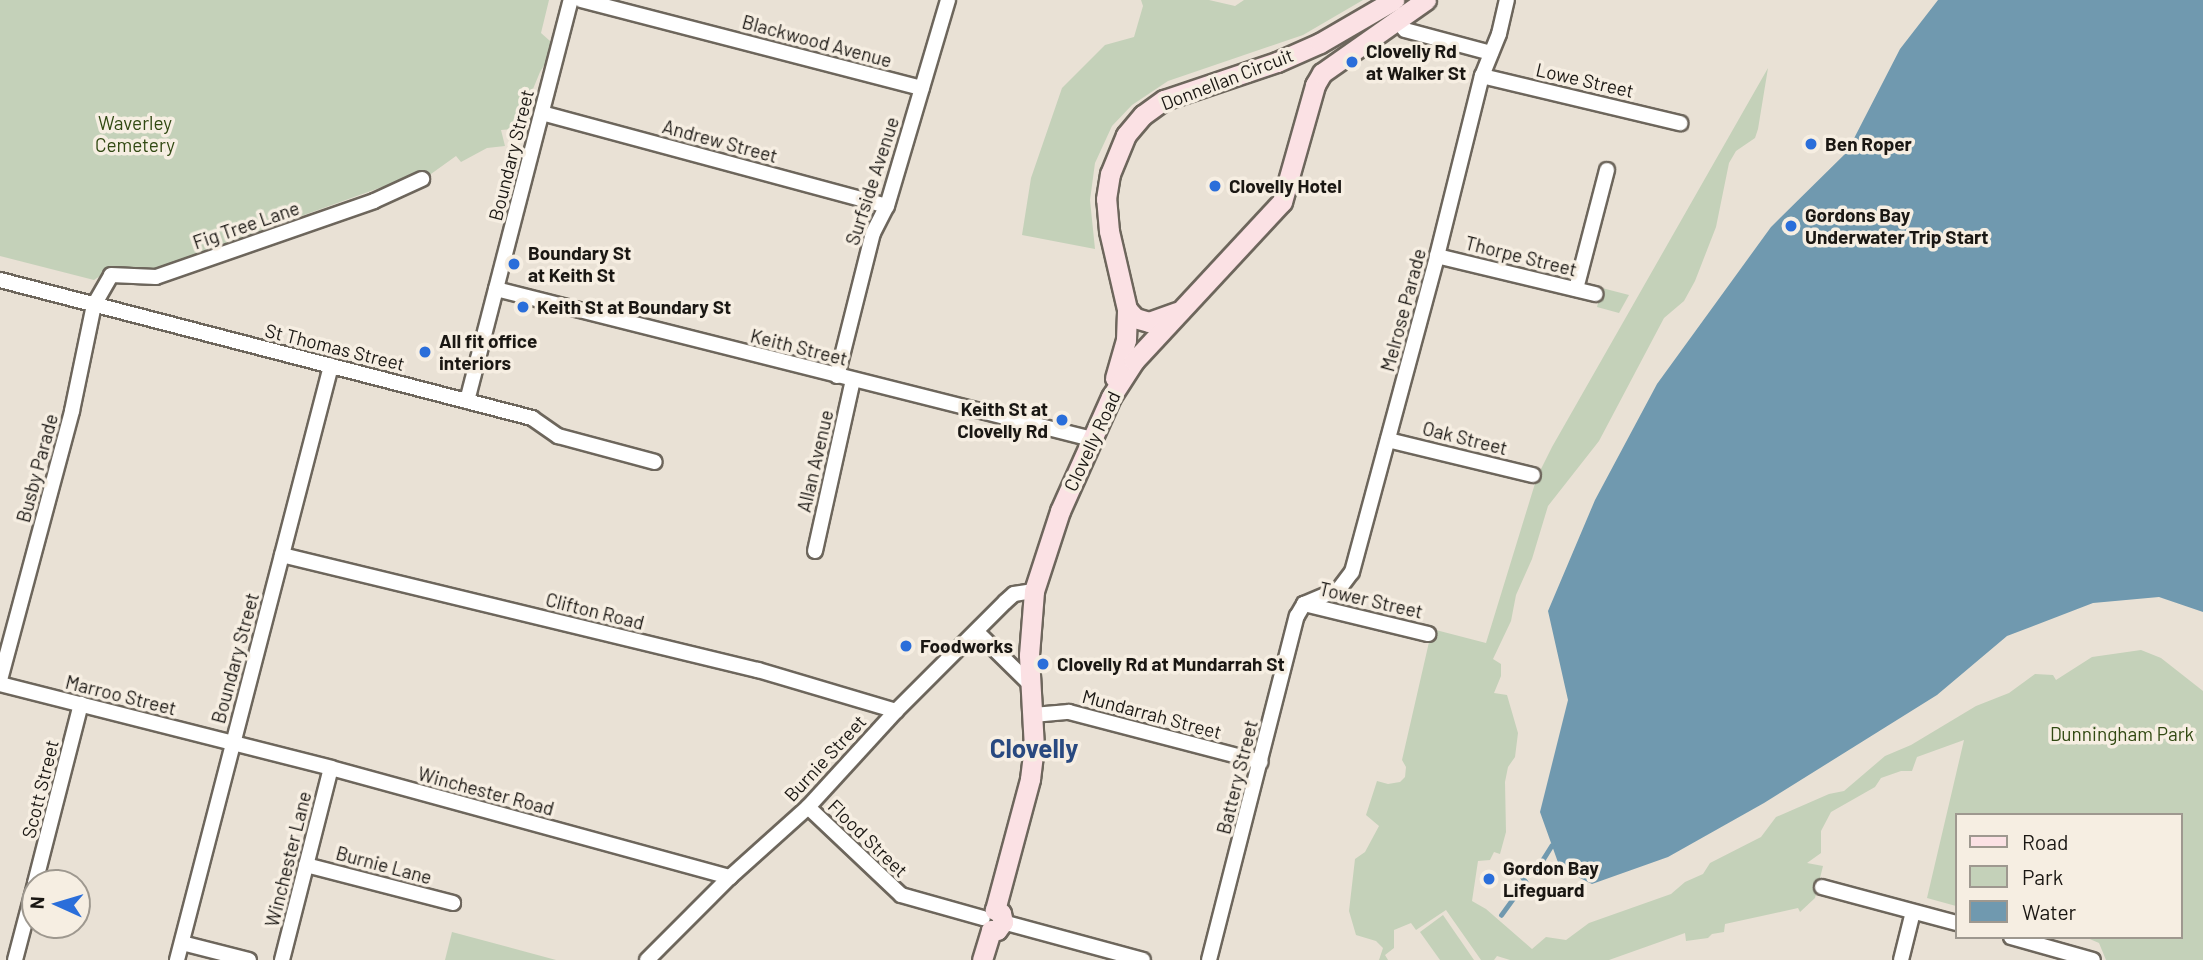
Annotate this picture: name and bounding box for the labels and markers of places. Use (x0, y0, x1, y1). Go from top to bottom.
place label: Clovelly Rd at Walker St (1366, 40, 1466, 84)
marker: Clovelly Rd at Walker St (1344, 54, 1360, 70)
place label: Ben Roper (1825, 133, 1912, 155)
marker: Ben Roper (1803, 136, 1819, 152)
place label: Clovelly Hotel (1229, 175, 1342, 197)
marker: Clovelly Hotel (1207, 178, 1223, 194)
place label: Gordons Bay Underwater Trip Start (1805, 204, 1989, 248)
marker: Gordons Bay Underwater Trip Start (1783, 218, 1799, 234)
place label: Boundary St at Keith St (528, 242, 631, 286)
marker: Boundary St at Keith St (506, 256, 522, 272)
place label: Keith St at Boundary St (537, 296, 731, 318)
marker: Keith St at Boundary St (515, 299, 531, 315)
place label: All fit office interiors (439, 330, 537, 374)
marker: All fit office interiors (417, 344, 433, 360)
place label: Keith St at Clovelly Rd (957, 398, 1048, 442)
marker: Keith St at Clovelly Rd (1054, 412, 1070, 428)
place label: Foodworks (920, 635, 1013, 657)
marker: Foodworks (898, 638, 914, 654)
place label: Clovelly Rd at Mundarrah St (1057, 653, 1285, 675)
marker: Clovelly Rd at Mundarrah St (1035, 656, 1051, 672)
place label: Gordon Bay Lifeguard (1503, 857, 1599, 901)
marker: Gordon Bay Lifeguard (1481, 871, 1497, 887)

